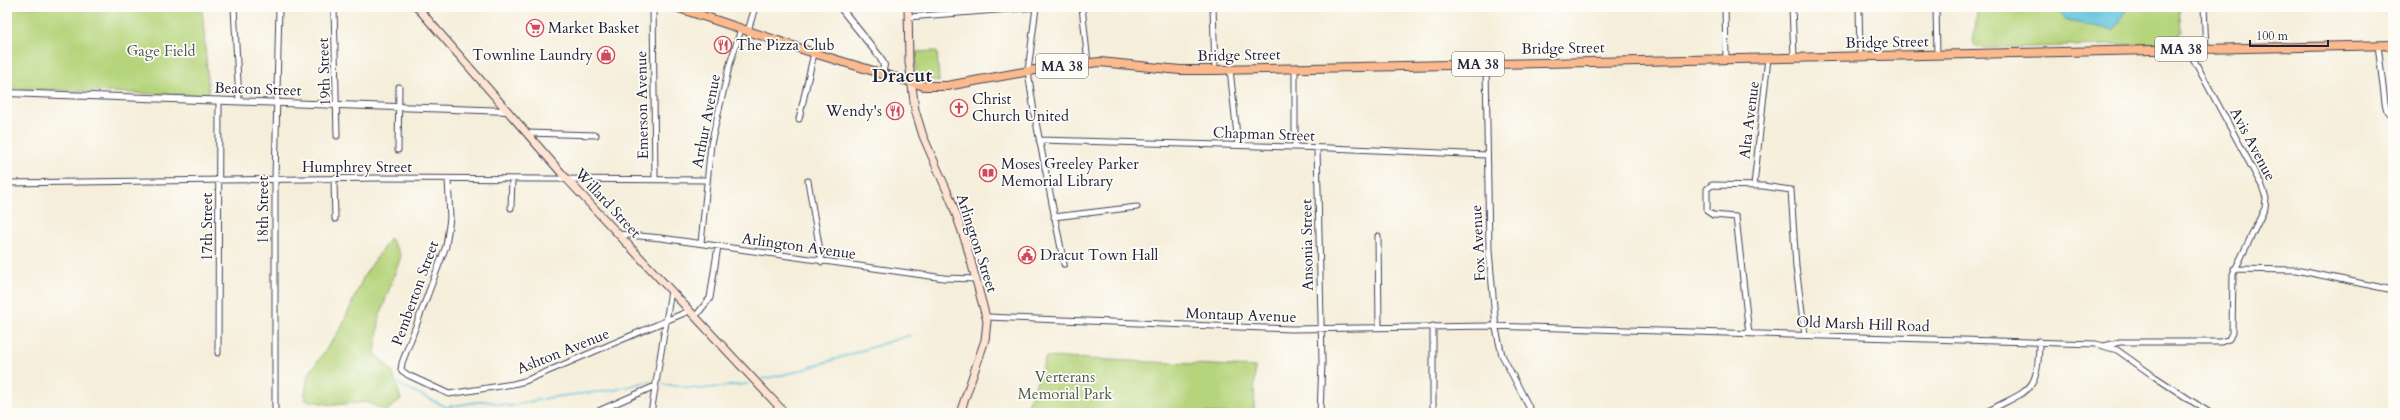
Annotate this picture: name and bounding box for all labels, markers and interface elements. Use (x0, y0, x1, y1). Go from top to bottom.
supermarket icon: Market Basket (525, 18, 545, 38)
place label: Market Basket (548, 18, 639, 38)
scale bar (2250, 22, 2328, 48)
text: 100 m (2256, 28, 2289, 44)
street label: Bridge Street (1845, 31, 1929, 53)
restaurant icon: The Pizza Club (713, 35, 733, 55)
place label: The Pizza Club (736, 35, 835, 55)
street label: 19th Street (313, 37, 335, 107)
street label: Bridge Street (1521, 37, 1605, 59)
road number: MA 38 (2155, 37, 2207, 61)
park label: Gage Field (127, 41, 196, 61)
street label: Bridge Street (1197, 44, 1281, 66)
place label: Townline Laundry (472, 45, 593, 65)
shop icon: Townline Laundry (596, 45, 616, 65)
street label: Emerson Avenue (631, 50, 653, 159)
road number: MA 38 (1452, 52, 1504, 76)
road number: MA 38 (1036, 54, 1088, 78)
district label: Dracut (872, 63, 932, 89)
street label: Arthur Avenue (687, 72, 725, 170)
street label: Beacon Street (214, 77, 302, 101)
street label: Alta Avenue (1734, 80, 1764, 160)
place label: Christ Church United (972, 89, 1069, 126)
church icon: Christ Church United (949, 98, 969, 118)
place label: Wendy's (825, 101, 882, 121)
restaurant icon: Wendy's (885, 101, 905, 121)
street label: Avis Avenue (2225, 104, 2281, 184)
street label: Chapman Street (1213, 122, 1316, 146)
place label: Moses Greeley Parker Memorial Library (1001, 154, 1139, 191)
street label: Humphrey Street (302, 157, 412, 177)
street label: Willard Street (570, 163, 646, 242)
library icon: Moses Greeley Parker Memorial Library (978, 163, 998, 183)
street label: 18th Street (253, 176, 273, 244)
street label: Arlington Street (952, 191, 1002, 295)
street label: 17th Street (197, 193, 217, 261)
street label: Ansonia Street (1296, 199, 1318, 291)
street label: Fox Avenue (1466, 204, 1490, 282)
street label: Arlington Avenue (741, 228, 858, 264)
street label: Pemberton Street (387, 238, 443, 348)
public building icon: Dracut Town Hall (1017, 245, 1037, 265)
place label: Dracut Town Hall (1040, 245, 1159, 265)
street label: Montaup Avenue (1185, 303, 1297, 327)
street label: Old Marsh Hill Road (1796, 312, 1930, 336)
street label: Ashton Avenue (514, 323, 612, 379)
park label: Verterans Memorial Park (1018, 367, 1112, 404)

